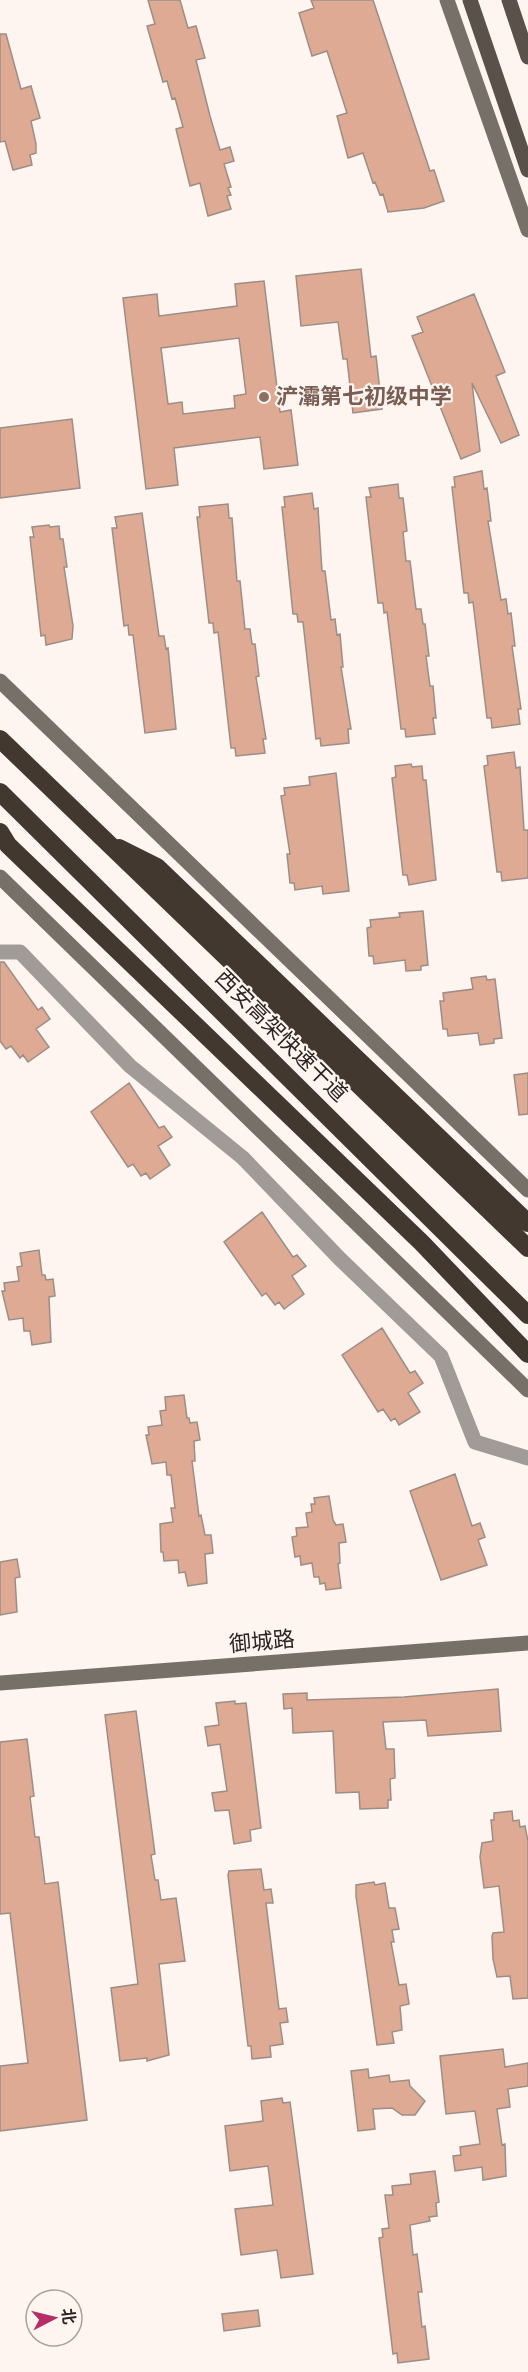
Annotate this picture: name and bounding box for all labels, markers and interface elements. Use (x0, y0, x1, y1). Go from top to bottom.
place label: 浐灞第七初级中学 (276, 385, 452, 408)
marker: 浐灞第七初级中学 (257, 390, 271, 404)
street label: 西安高架快速干道 (211, 965, 352, 1106)
street label: 御城路 (228, 1627, 296, 1656)
north arrow (24, 2288, 84, 2348)
text: 北 (59, 2307, 78, 2325)

